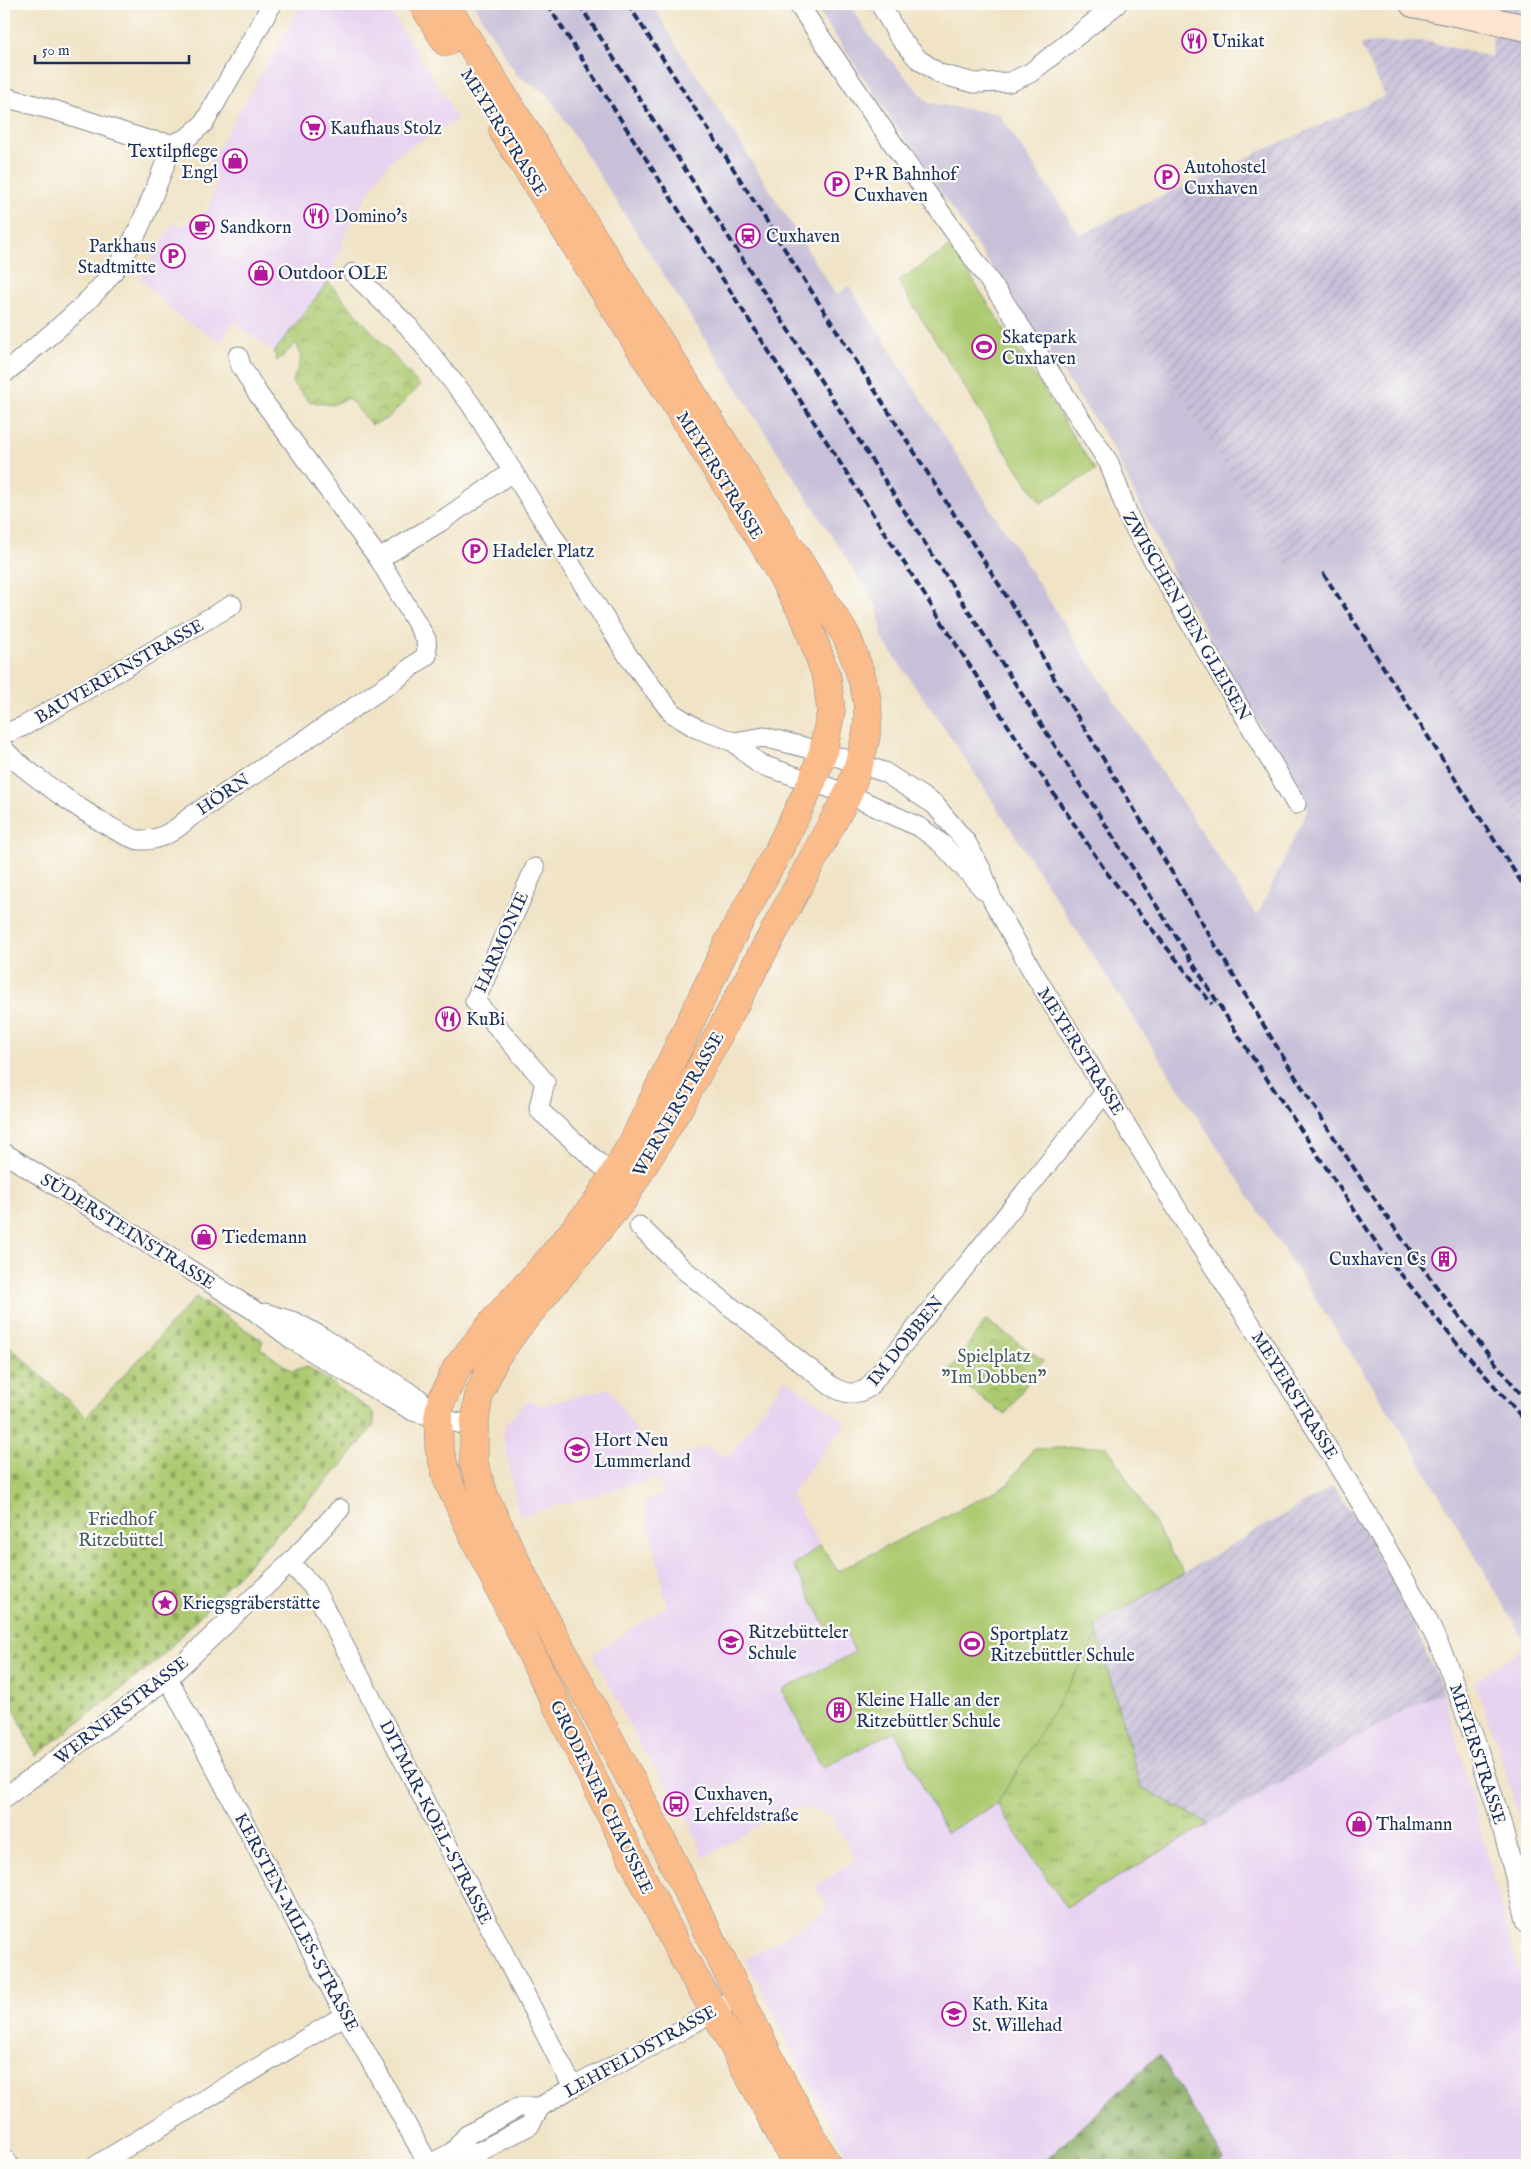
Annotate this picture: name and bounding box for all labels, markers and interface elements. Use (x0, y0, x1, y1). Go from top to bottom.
restaurant icon: Unikat (1181, 28, 1207, 54)
place label: Unikat (1212, 31, 1265, 54)
scale bar (35, 32, 189, 64)
text: 50 m (42, 41, 70, 60)
street label: MEYERSTRASSE (454, 64, 551, 201)
supermarket icon: Kaufhaus Stolz (300, 115, 326, 141)
place label: Kaufhaus Stolz (330, 118, 442, 141)
place label: Textilpflege Engl (128, 141, 218, 185)
shop icon: Textilpflege Engl (222, 148, 248, 174)
place label: Autohostel Cuxhaven (1183, 157, 1266, 201)
place label: P+R Bahnhof Cuxhaven (854, 164, 960, 208)
parking icon: Autohostel Cuxhaven (1154, 164, 1180, 190)
parking icon: P+R Bahnhof Cuxhaven (824, 171, 850, 197)
restaurant icon: Domino's (303, 203, 329, 229)
place label: Domino's (334, 206, 407, 229)
cafe icon: Sandkorn (189, 214, 215, 240)
place label: Sandkorn (220, 217, 292, 240)
station icon: Cuxhaven (735, 223, 761, 249)
place label: Cuxhaven (766, 226, 840, 249)
place label: Parkhaus Stadtmitte (78, 236, 156, 280)
parking icon: Parkhaus Stadtmitte (160, 243, 186, 269)
shop icon: Outdoor OLE (248, 260, 274, 286)
place label: Outdoor OLE (278, 263, 388, 286)
place label: Skatepark Cuxhaven (1002, 327, 1077, 371)
sports icon: Skatepark Cuxhaven (971, 334, 997, 360)
street label: MEYERSTRASSE (670, 407, 767, 544)
street label: ZWISCHEN DEN GLEISEN (1116, 508, 1255, 726)
parking icon: Hadeler Platz (462, 538, 488, 564)
place label: Hadeler Platz (492, 541, 594, 564)
street label: BAUVEREINSTRASSE (31, 615, 208, 730)
street label: HÖRN (192, 768, 255, 821)
street label: HARMONIE (470, 888, 535, 997)
street label: MEYERSTRASSE (1031, 983, 1128, 1120)
restaurant icon: KuBi (435, 1006, 461, 1032)
place label: KuBi (466, 1009, 505, 1032)
street label: WERNERSTRASSE (628, 1028, 730, 1181)
street label: SÜDERSTEINSTRASSE (36, 1168, 219, 1295)
shop icon: Tiedemann (191, 1224, 217, 1250)
place label: Tiedemann (222, 1227, 307, 1250)
building icon: Cuxhaven Cs (1431, 1246, 1457, 1272)
place label: Cuxhaven Cs (1329, 1249, 1426, 1272)
street label: IM DOBBEN (863, 1292, 950, 1392)
street label: MEYERSTRASSE (1245, 1327, 1342, 1464)
park label: Spielplatz "Im Dobben" (942, 1346, 1046, 1390)
place label: Hort Neu Lummerland (594, 1430, 691, 1474)
school or university icon: Hort Neu Lummerland (564, 1437, 590, 1463)
park label: Friedhof Ritzebüttel (78, 1509, 164, 1553)
place icon: Kriegsgräberstätte (152, 1590, 178, 1616)
place label: Kriegsgräberstätte (182, 1593, 320, 1616)
place label: Ritzebütteler Schule (748, 1622, 849, 1666)
place label: Sportplatz Ritzebüttler Schule (990, 1624, 1135, 1668)
school or university icon: Ritzebütteler Schule (718, 1629, 744, 1655)
sports icon: Sportplatz Ritzebüttler Schule (959, 1631, 985, 1657)
street label: WERNERSTRASSE (50, 1652, 194, 1771)
street label: MEYERSTRASSE (1443, 1681, 1510, 1828)
place label: Kleine Halle an der Ritzebüttler Schule (856, 1690, 1001, 1734)
street label: GRODENER CHAUSSEE (544, 1697, 658, 1898)
building icon: Kleine Halle an der Ritzebüttler Schule (826, 1697, 852, 1723)
street label: DITMAR-KOEL-STRASSE (373, 1717, 496, 1929)
place label: Cuxhaven, Lehfeldstraße (694, 1784, 798, 1828)
bus stop icon: Cuxhaven, Lehfeldstraße (663, 1791, 689, 1817)
street label: KERSTEN-MILES-STRASSE (228, 1809, 363, 2036)
shop icon: Thalmann (1346, 1811, 1372, 1837)
place label: Thalmann (1376, 1814, 1453, 1837)
place label: Kath. Kita St. Willehad (972, 1994, 1063, 2038)
street label: LEHFELDSTRASSE (560, 2001, 721, 2104)
school or university icon: Kath. Kita St. Willehad (941, 2001, 967, 2027)

